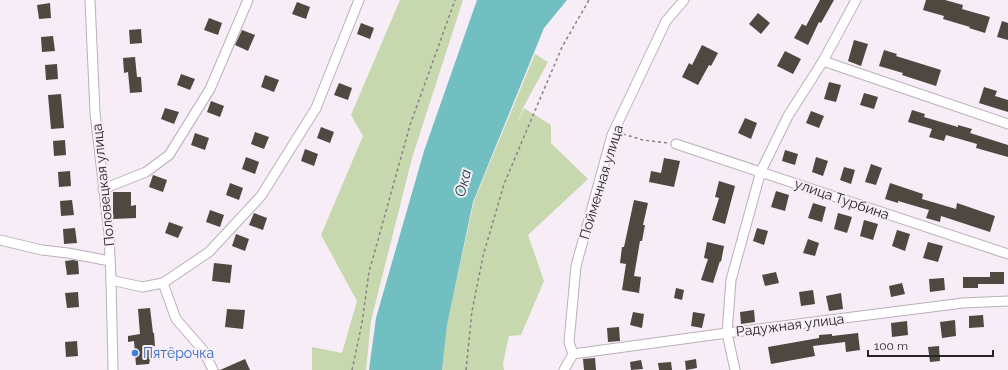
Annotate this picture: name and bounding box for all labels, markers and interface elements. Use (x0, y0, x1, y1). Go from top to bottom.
street label: Половецкая улица (89, 123, 117, 247)
street label: Пойменная улица (576, 123, 626, 241)
water label: Ока (451, 167, 475, 199)
street label: улица Турбина (793, 175, 891, 223)
street label: Радужная улица (735, 310, 845, 340)
scale bar (868, 332, 993, 358)
text: 100 m (874, 339, 908, 353)
place label: Пятёрочка (143, 345, 214, 361)
marker: Пятёрочка (130, 348, 140, 358)

